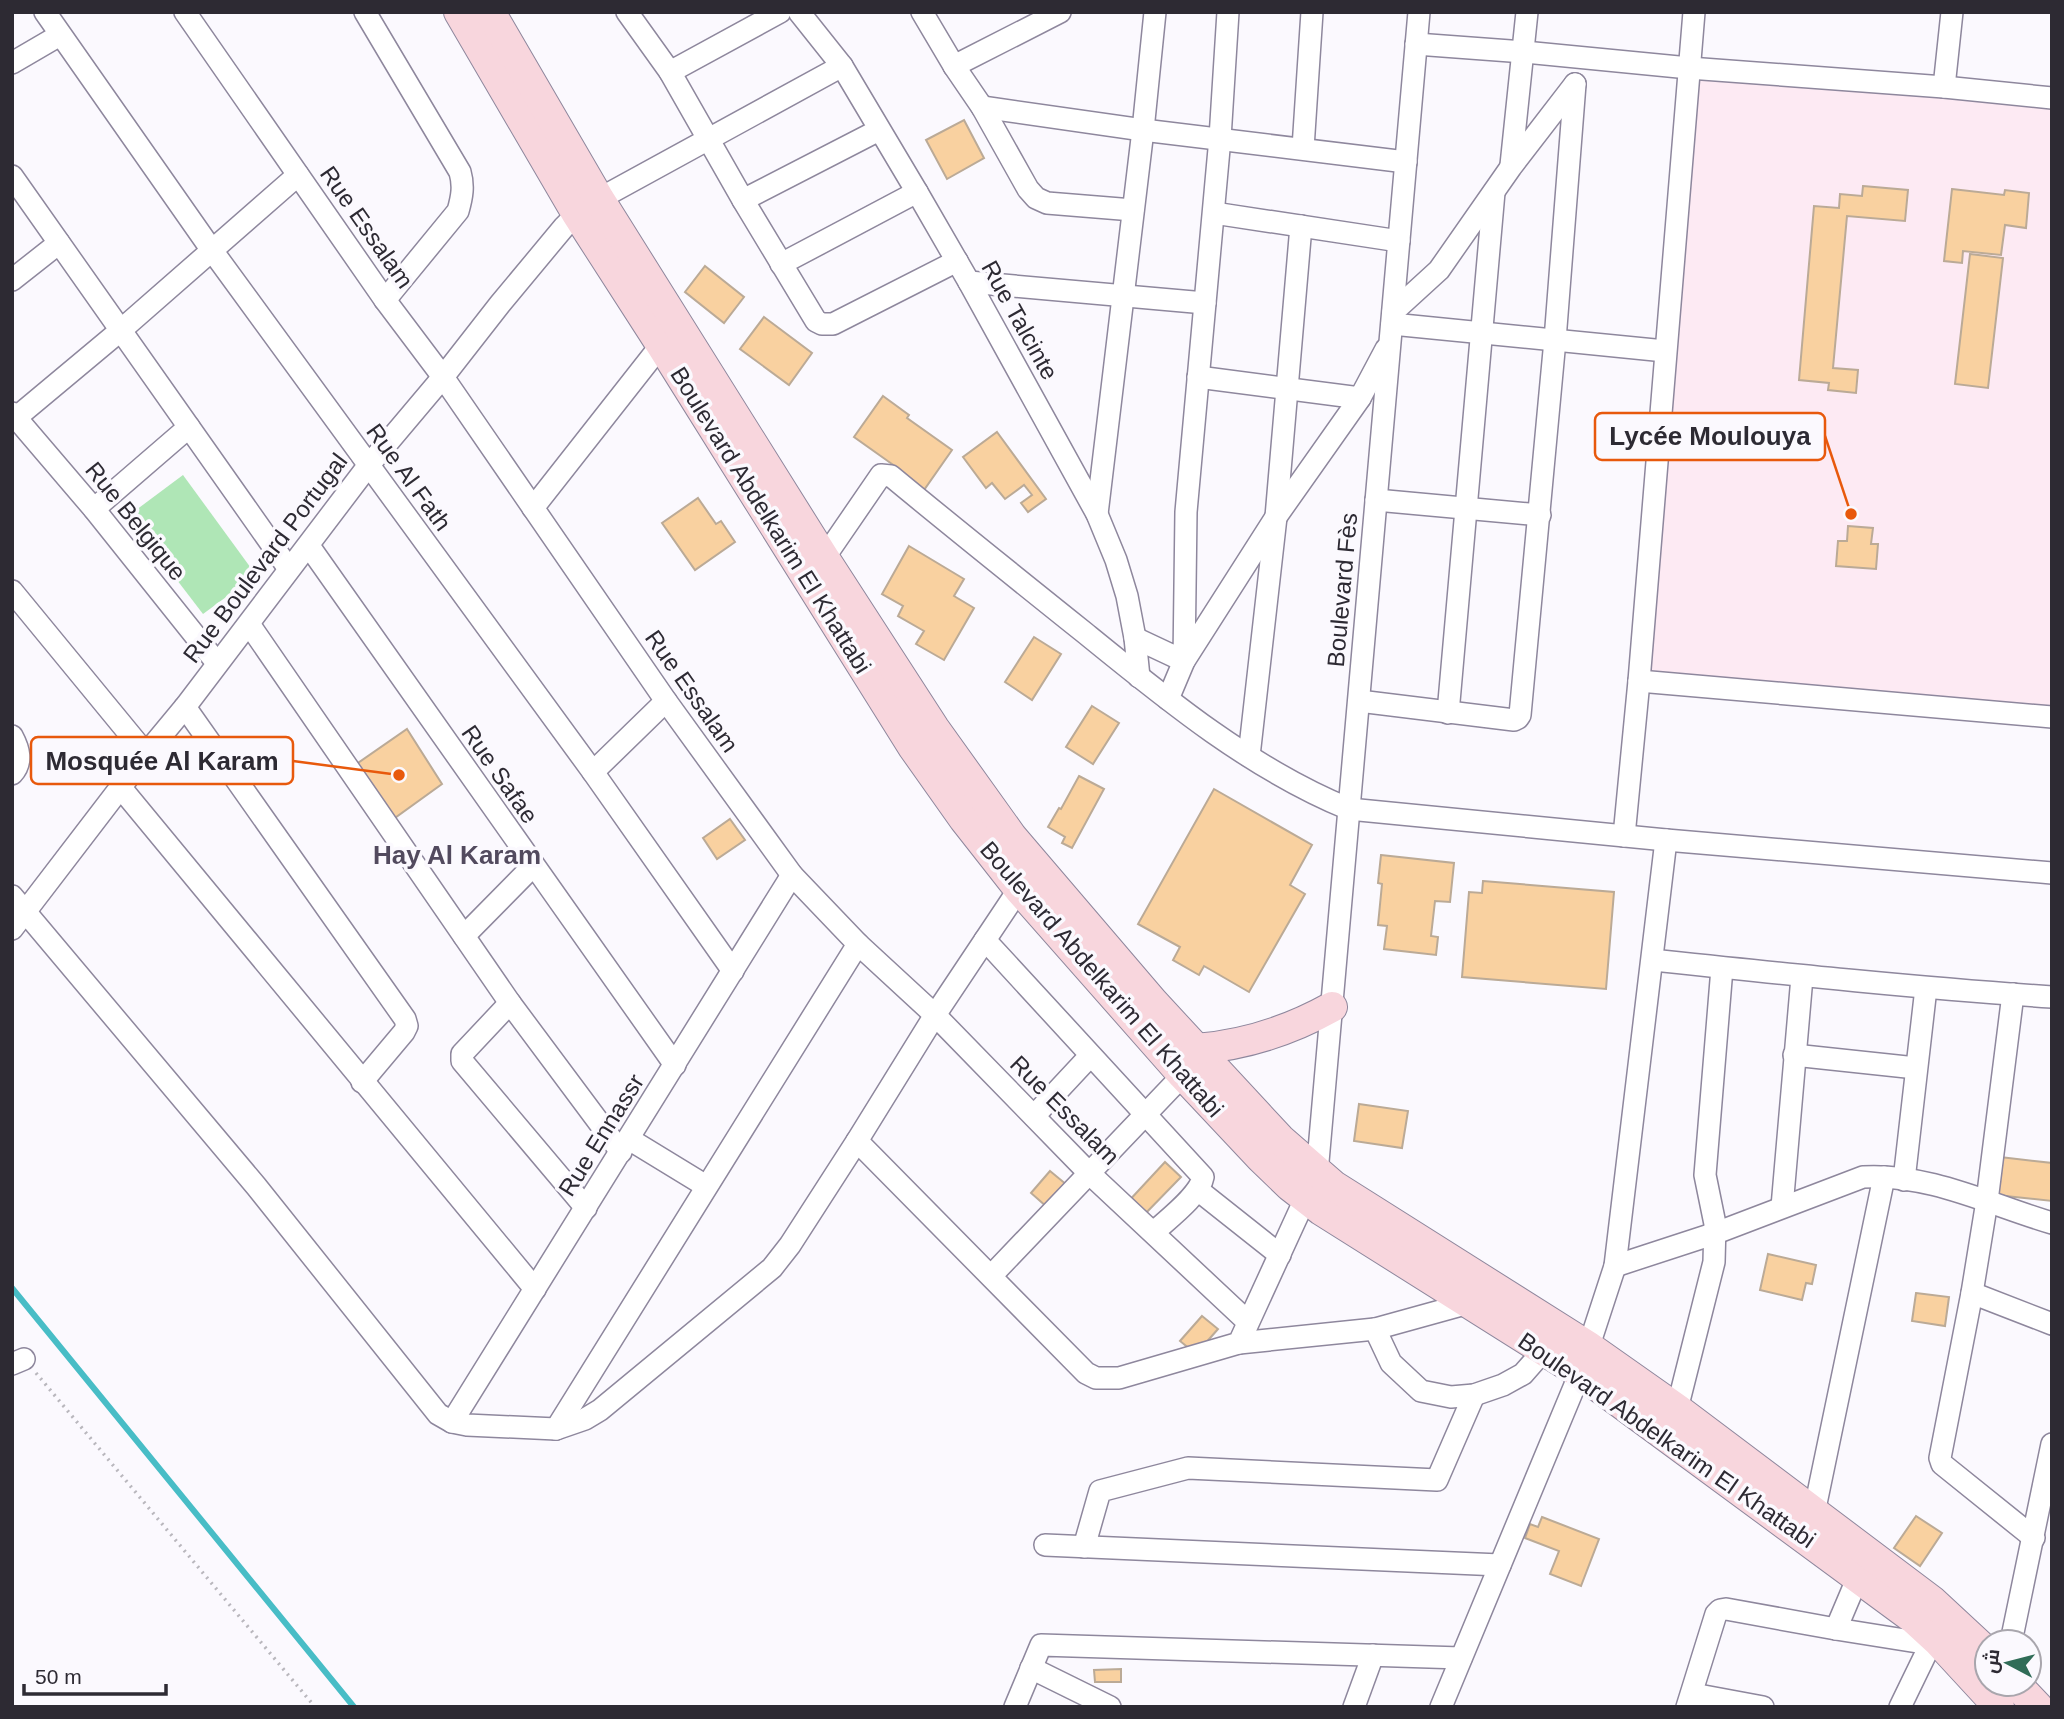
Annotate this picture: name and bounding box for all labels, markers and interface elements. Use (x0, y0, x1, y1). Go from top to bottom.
street label: Rue Essalam (315, 161, 419, 293)
street label: Rue Talcinte (976, 256, 1064, 384)
street label: Boulevard Abdelkarim El Khattabi (665, 362, 877, 678)
callout: Lycée Moulouya (1595, 413, 1825, 460)
street label: Rue Al Fath (361, 418, 457, 536)
text: Lycée Moulouya (1609, 421, 1811, 451)
street label: Rue Boulevard Portugal (178, 448, 352, 668)
street label: Rue Belgique (80, 457, 192, 585)
street label: Boulevard Fès (1322, 512, 1362, 668)
street label: Rue Essalam (640, 625, 744, 757)
street label: Rue Safae (456, 720, 544, 828)
callout: Mosquée Al Karam (31, 737, 293, 784)
text: Mosquée Al Karam (45, 746, 279, 776)
street label: Boulevard Abdelkarim El Khattabi (975, 836, 1229, 1122)
district label: Hay Al Karam (373, 840, 541, 870)
street label: Rue Essalam (1005, 1050, 1125, 1170)
street label: Rue Ennassr (553, 1069, 649, 1201)
street label: Boulevard Abdelkarim El Khattabi (1513, 1327, 1821, 1553)
north arrow (1973, 1628, 2043, 1698)
text: ش (1980, 1648, 2005, 1674)
scale bar (24, 1652, 166, 1696)
text: 50 m (35, 1665, 82, 1688)

